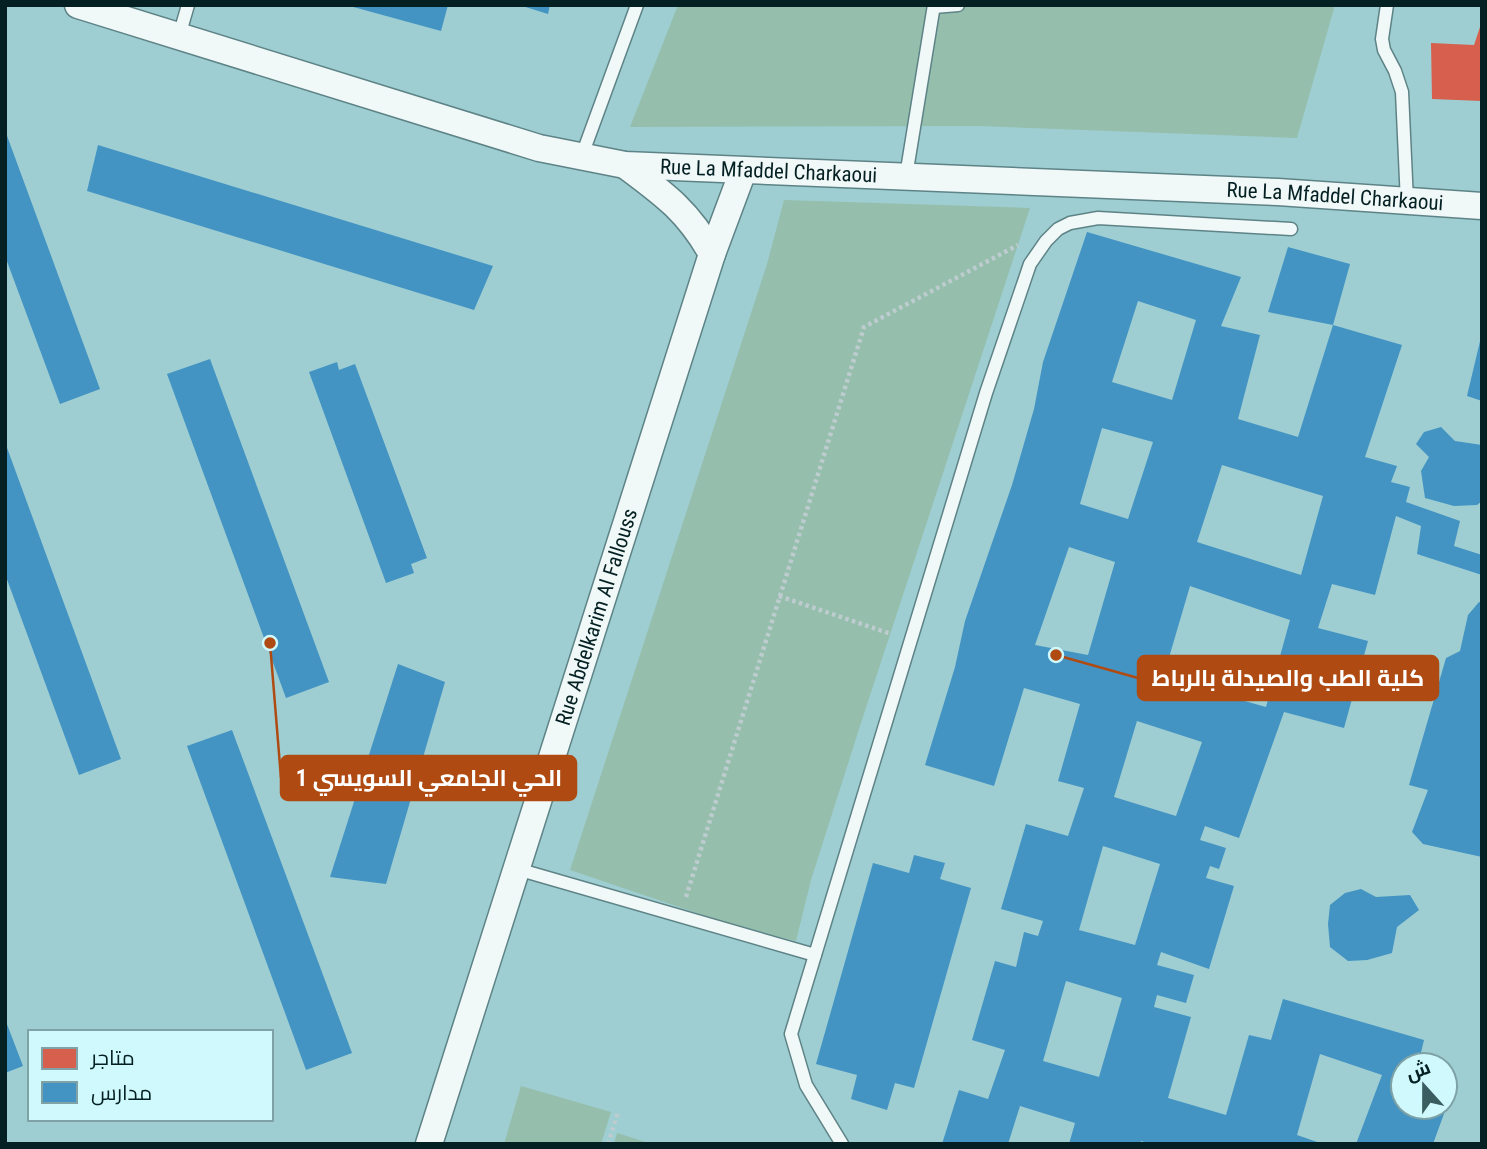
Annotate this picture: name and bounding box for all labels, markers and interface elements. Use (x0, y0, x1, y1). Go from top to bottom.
street label: Rue La Mfaddel Charkaoui (659, 154, 878, 187)
street label: Rue La Mfaddel Charkaoui (1226, 178, 1444, 215)
street label: Rue Abdelkarim Al Fallouss (551, 506, 642, 728)
callout: كلية الطب والصيدلة بالرباط (1138, 656, 1438, 700)
text: كلية الطب والصيدلة بالرباط (1152, 665, 1424, 692)
callout: الحي الجامعي السويسي 1 (281, 756, 576, 800)
text: الحي الجامعي السويسي 1 (296, 765, 562, 797)
legend (28, 1030, 273, 1121)
text: متاجر (90, 1046, 135, 1070)
north arrow (1389, 1051, 1459, 1121)
text: ش (1403, 1055, 1434, 1086)
text: مدارس (91, 1081, 152, 1106)

